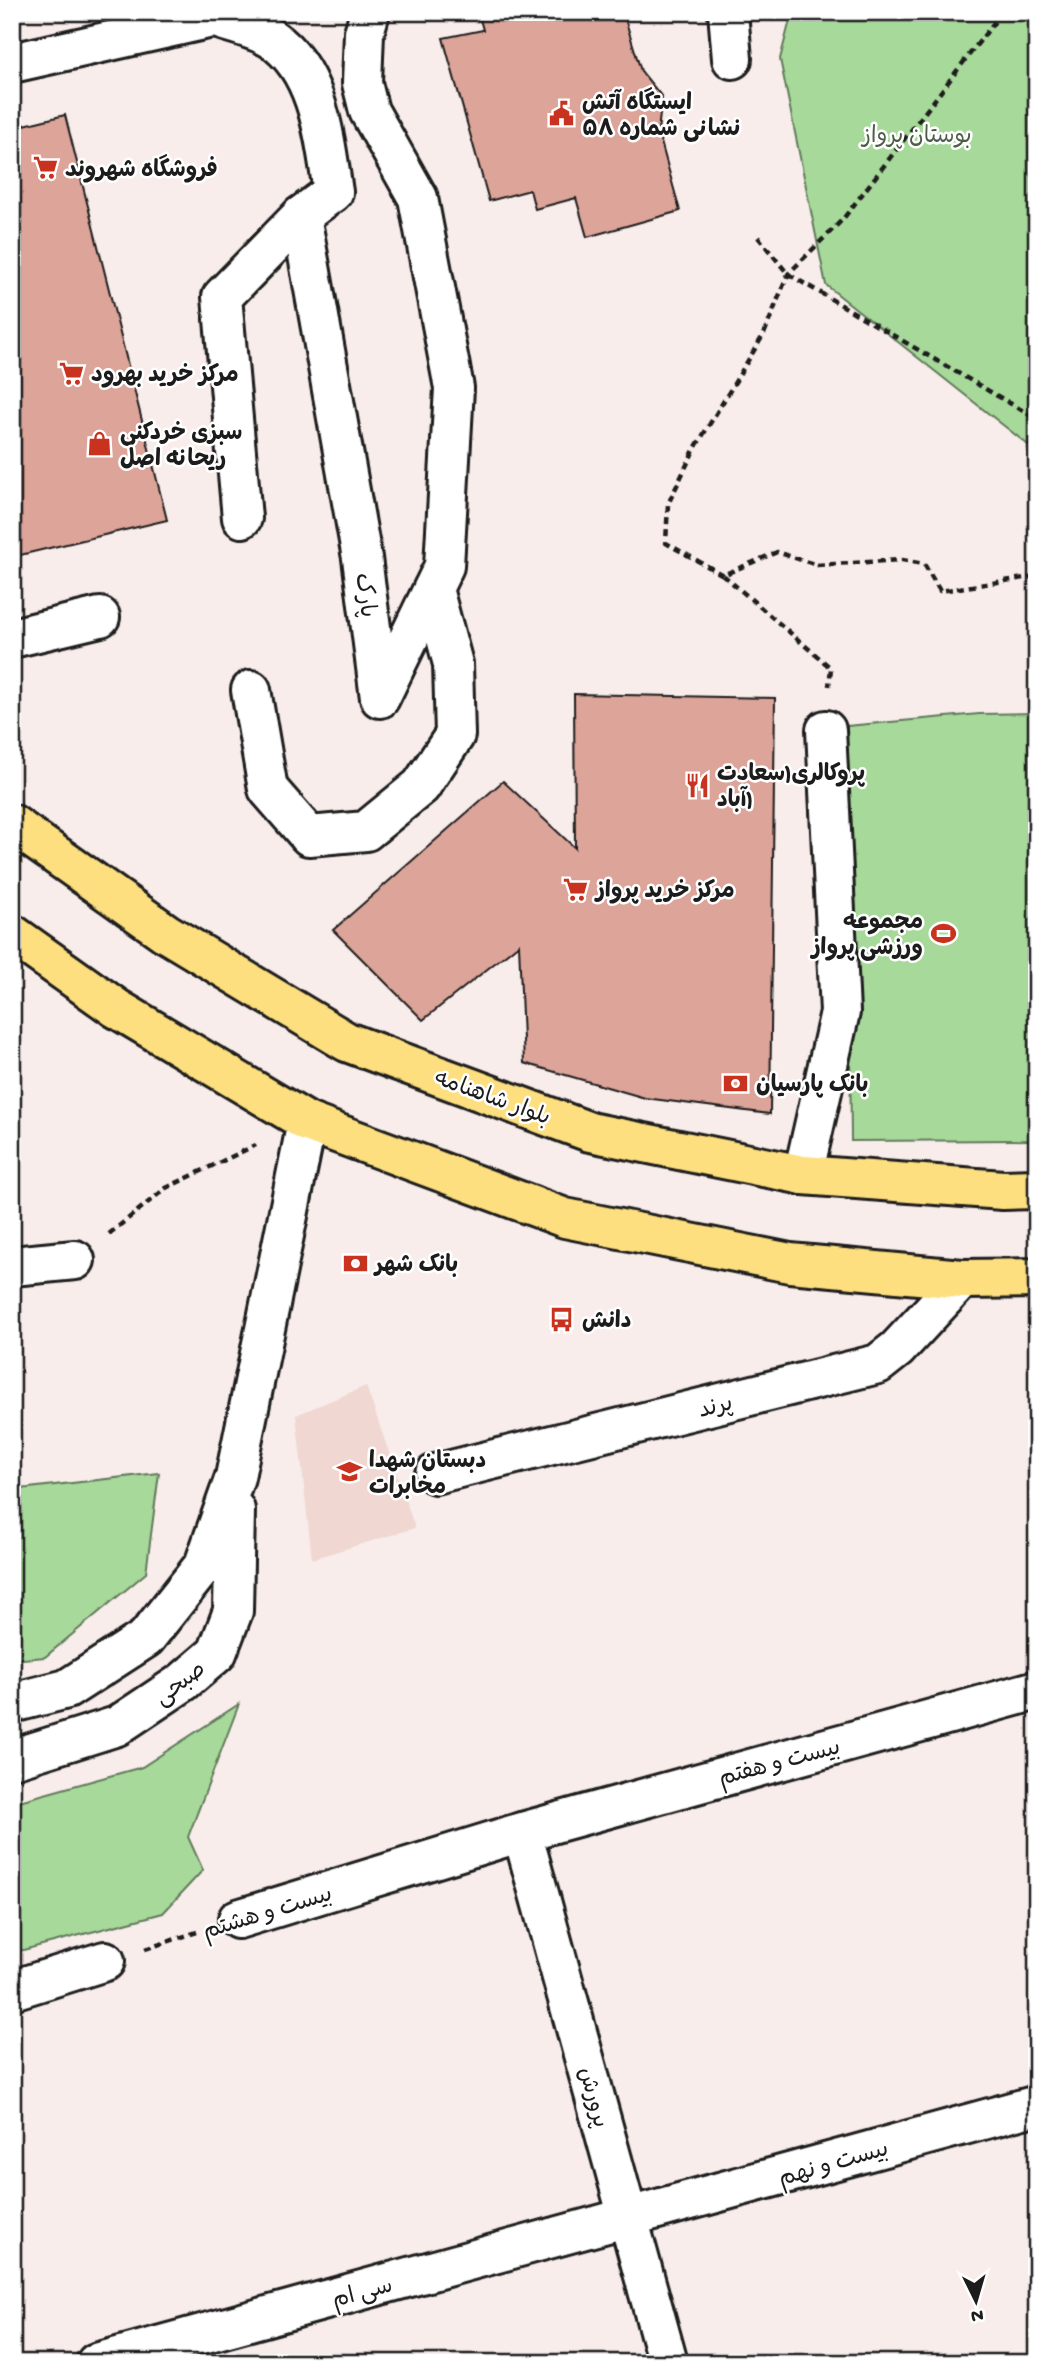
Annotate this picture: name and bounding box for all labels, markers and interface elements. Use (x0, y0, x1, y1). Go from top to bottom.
place label: ایستگاه آتش نشانی شماره ۵۸ (582, 87, 740, 144)
public building icon: ایستگاه آتش نشانی شماره ۵۸ (548, 100, 576, 128)
park label: بوستان پرواز (860, 124, 972, 151)
supermarket icon: فروشگاه شهروند (31, 154, 59, 182)
place label: فروشگاه شهروند (65, 154, 218, 185)
supermarket icon: مرکز خرید بهرود (57, 359, 85, 387)
place label: مرکز خرید بهرود (91, 363, 239, 390)
place label: سبزی خردکنی ریحانه اصل (120, 421, 242, 474)
shop icon: سبزی خردکنی ریحانه اصل (86, 430, 114, 458)
street label: پارک (347, 572, 380, 619)
place label: پروکالری(سعادت آباد) (717, 762, 866, 815)
restaurant icon: پروکالری(سعادت آباد) (683, 771, 711, 799)
supermarket icon: مرکز خرید پرواز (562, 875, 590, 903)
place label: مرکز خرید پرواز (594, 879, 735, 906)
place label: مجموعه ورزشی پرواز (810, 910, 923, 963)
sports icon: مجموعه ورزشی پرواز (929, 919, 957, 947)
street label: بلوار شاهنامه (430, 1066, 553, 1133)
bank icon: بانک پارسیان (722, 1069, 750, 1097)
place label: بانک پارسیان (756, 1073, 868, 1100)
bank icon: بانک شهر (341, 1249, 369, 1277)
place label: بانک شهر (373, 1253, 458, 1280)
bus stop icon: دانش (548, 1305, 576, 1333)
place label: دانش (582, 1309, 631, 1336)
street label: پرند (696, 1391, 736, 1426)
place label: دبستان شهدا مخابرات (369, 1449, 486, 1502)
school or university icon: دبستان شهدا مخابرات (335, 1458, 363, 1486)
street label: صبحی (150, 1657, 212, 1713)
street label: بیست و هفتم (716, 1735, 844, 1795)
street label: بیست و هشتم (200, 1882, 336, 1948)
street label: پرورش (571, 2065, 613, 2131)
street label: بیست و نهم (776, 2137, 892, 2195)
north arrow (940, 2266, 1010, 2336)
street label: سی ام (330, 2273, 396, 2316)
text: N (970, 2302, 984, 2326)

